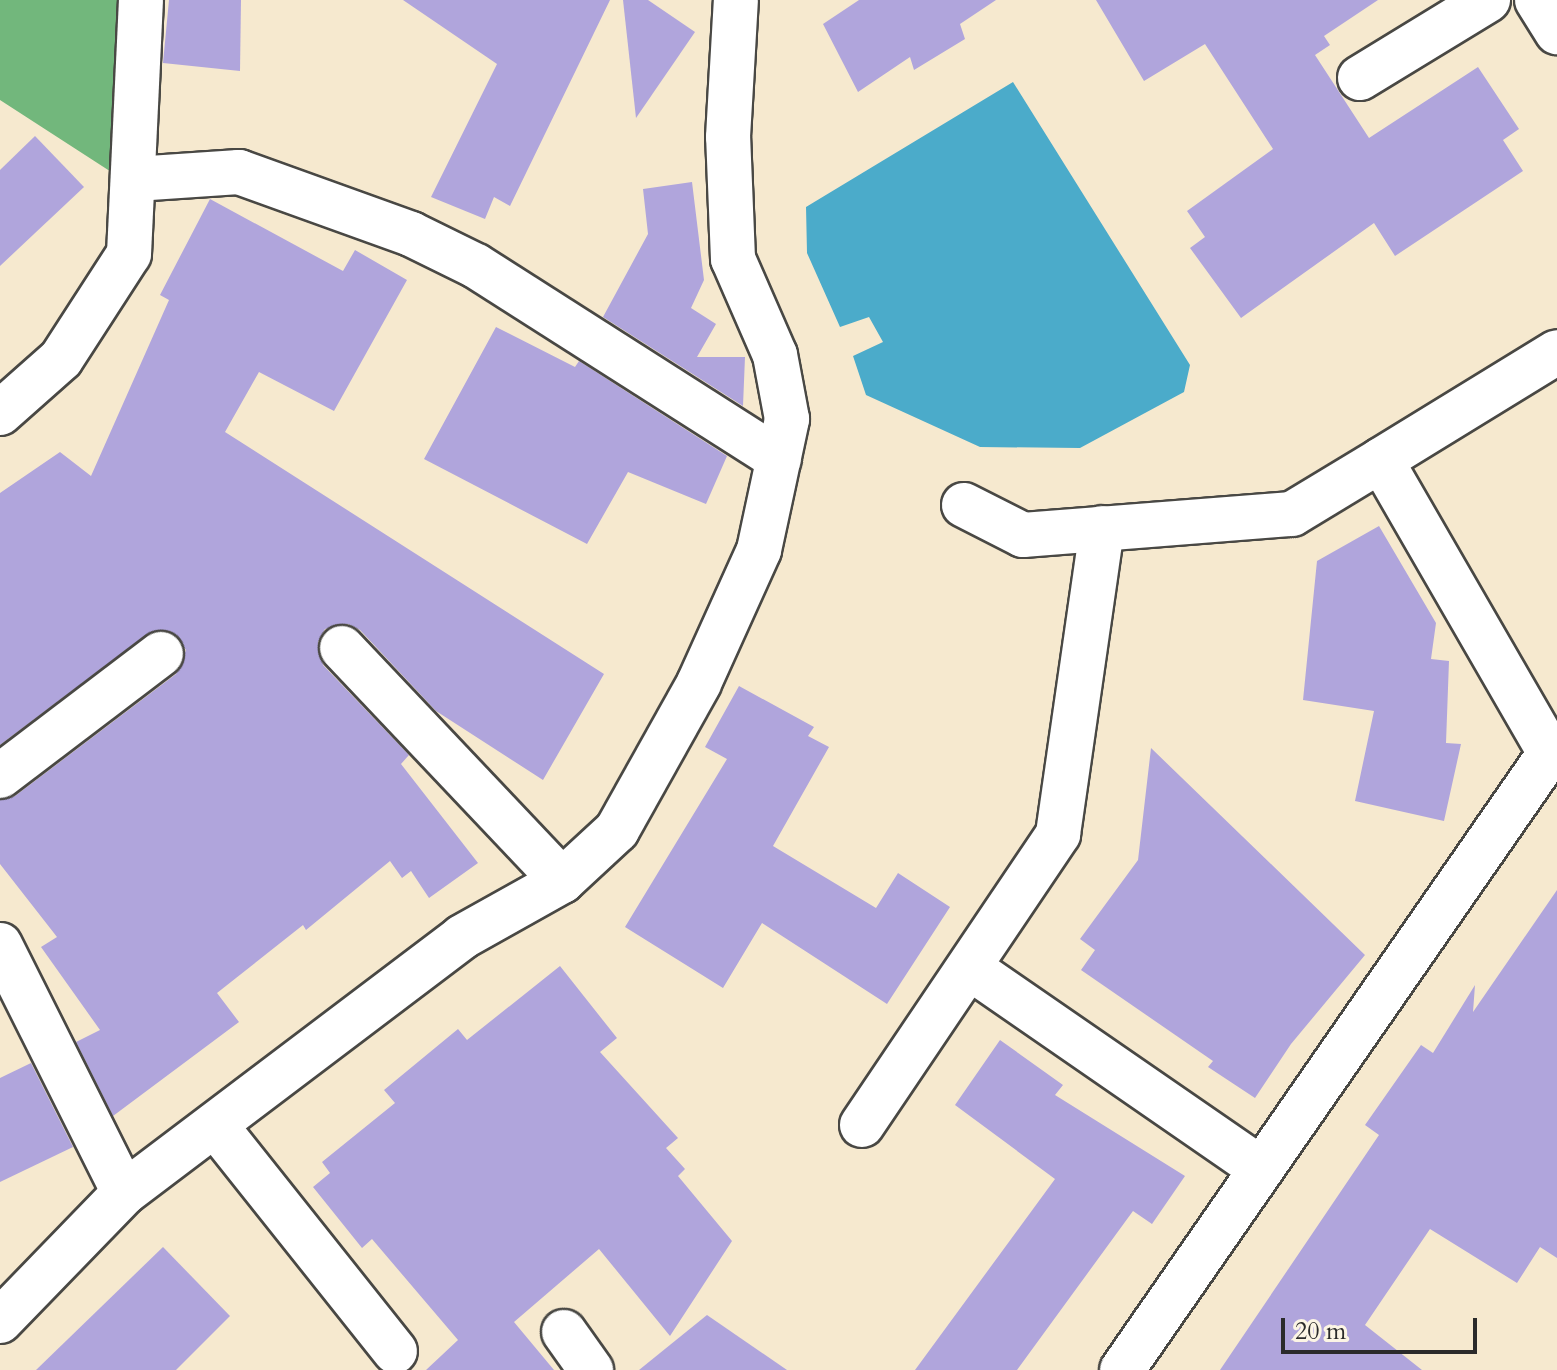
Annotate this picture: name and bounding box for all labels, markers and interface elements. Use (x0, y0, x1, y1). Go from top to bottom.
scale bar (1285, 1302, 1481, 1352)
text: 20 m (1295, 1315, 1346, 1348)

